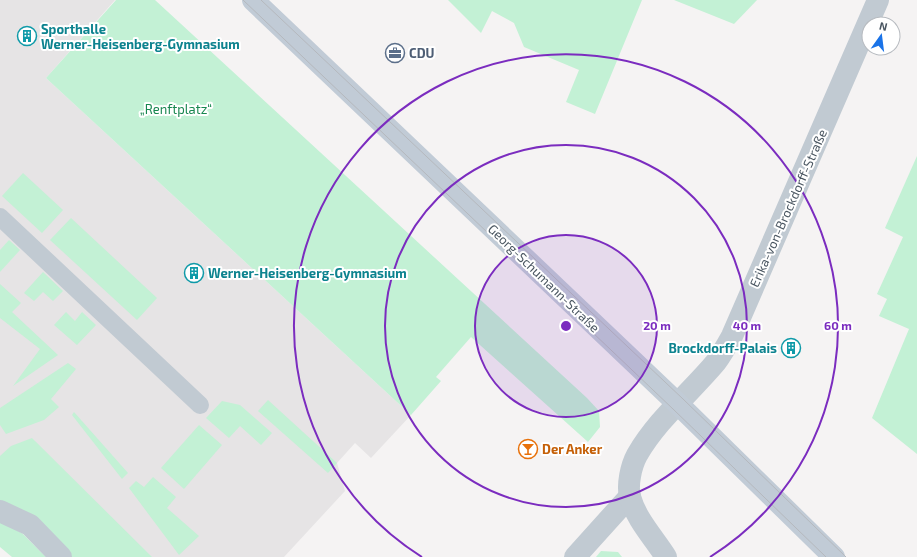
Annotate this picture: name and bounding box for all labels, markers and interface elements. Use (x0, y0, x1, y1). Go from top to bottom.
north arrow (861, 16, 901, 56)
text: N (878, 19, 889, 33)
place label: Sporthalle Werner-Heisenberg-Gymnasium (41, 21, 240, 52)
building icon: Sporthalle Werner-Heisenberg-Gymnasium (16, 25, 38, 47)
office icon: CDU (384, 42, 406, 64)
place label: CDU (409, 45, 435, 61)
park label: „Renftplatz“ (140, 101, 212, 117)
street label: Erika-von-Brockdorff-Straße (746, 127, 830, 289)
street label: Georg-Schumann-Straße (485, 221, 603, 335)
building icon: Werner-Heisenberg-Gymnasium (183, 262, 205, 284)
place label: Werner-Heisenberg-Gymnasium (208, 265, 407, 281)
text: 20 m (643, 318, 671, 332)
text: 40 m (733, 318, 761, 332)
text: 60 m (824, 318, 852, 332)
centre of rings (559, 319, 573, 333)
building icon: Brockdorff-Palais (780, 337, 802, 359)
place label: Brockdorff-Palais (668, 340, 777, 356)
bar icon: Der Anker (517, 438, 539, 460)
place label: Der Anker (542, 441, 603, 457)

